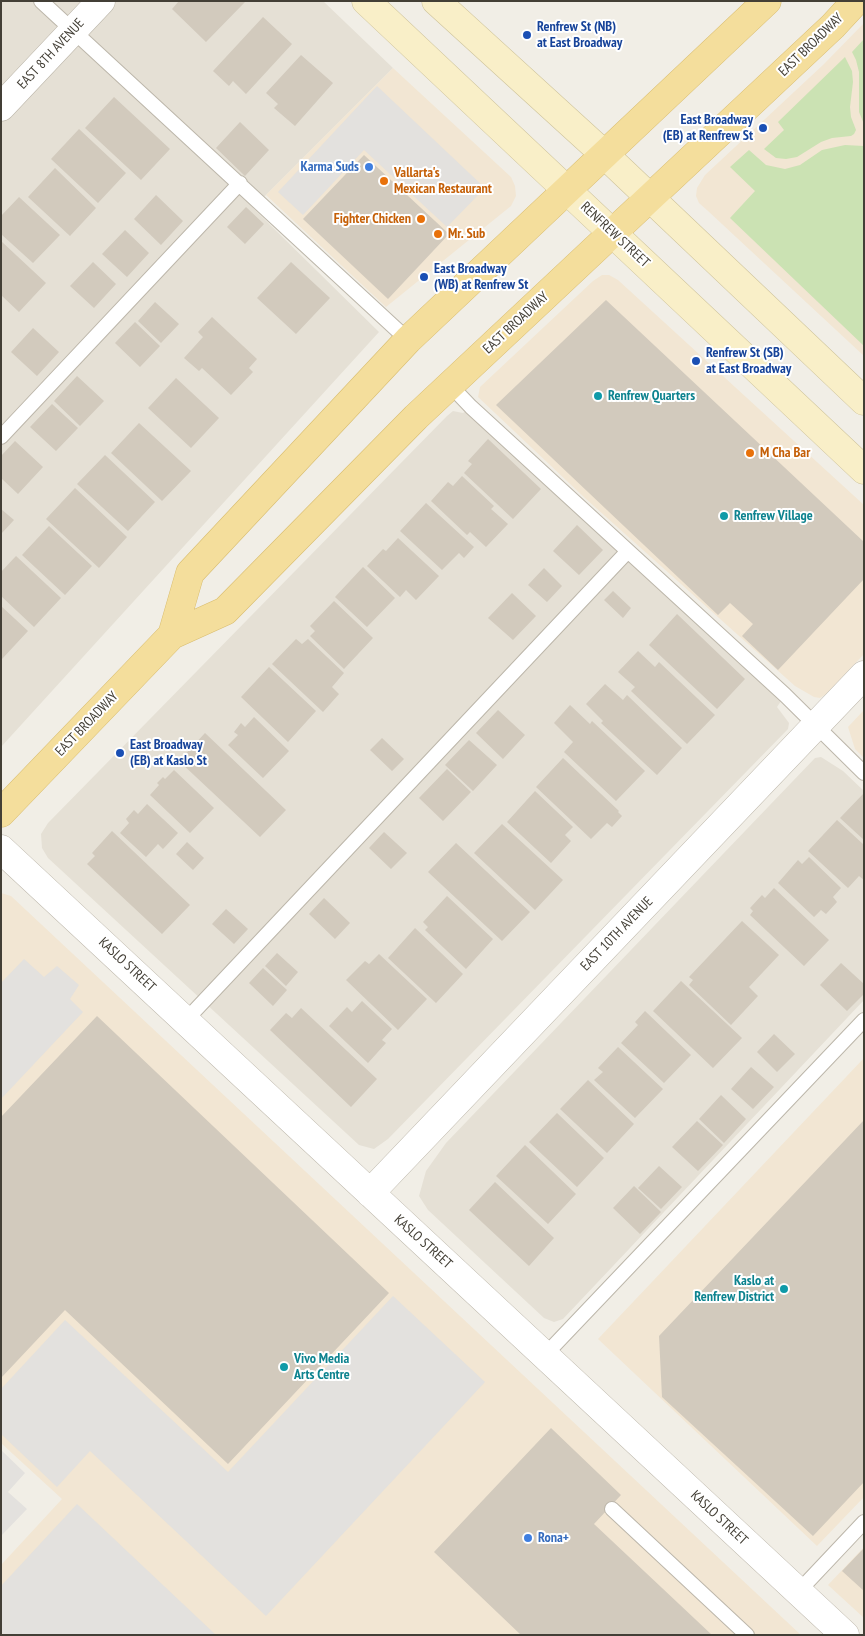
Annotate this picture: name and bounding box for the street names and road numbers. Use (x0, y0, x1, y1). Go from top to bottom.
street label: EAST BROADWAY (775, 10, 847, 80)
street label: EAST 8TH AVENUE (14, 15, 88, 93)
street label: RENFREW STREET (577, 199, 653, 271)
street label: EAST BROADWAY (480, 289, 552, 357)
street label: EAST BROADWAY (52, 688, 122, 760)
street label: EAST 10TH AVENUE (577, 893, 657, 975)
street label: KASLO STREET (95, 934, 159, 996)
street label: KASLO STREET (391, 1212, 455, 1272)
street label: KASLO STREET (687, 1487, 751, 1549)

